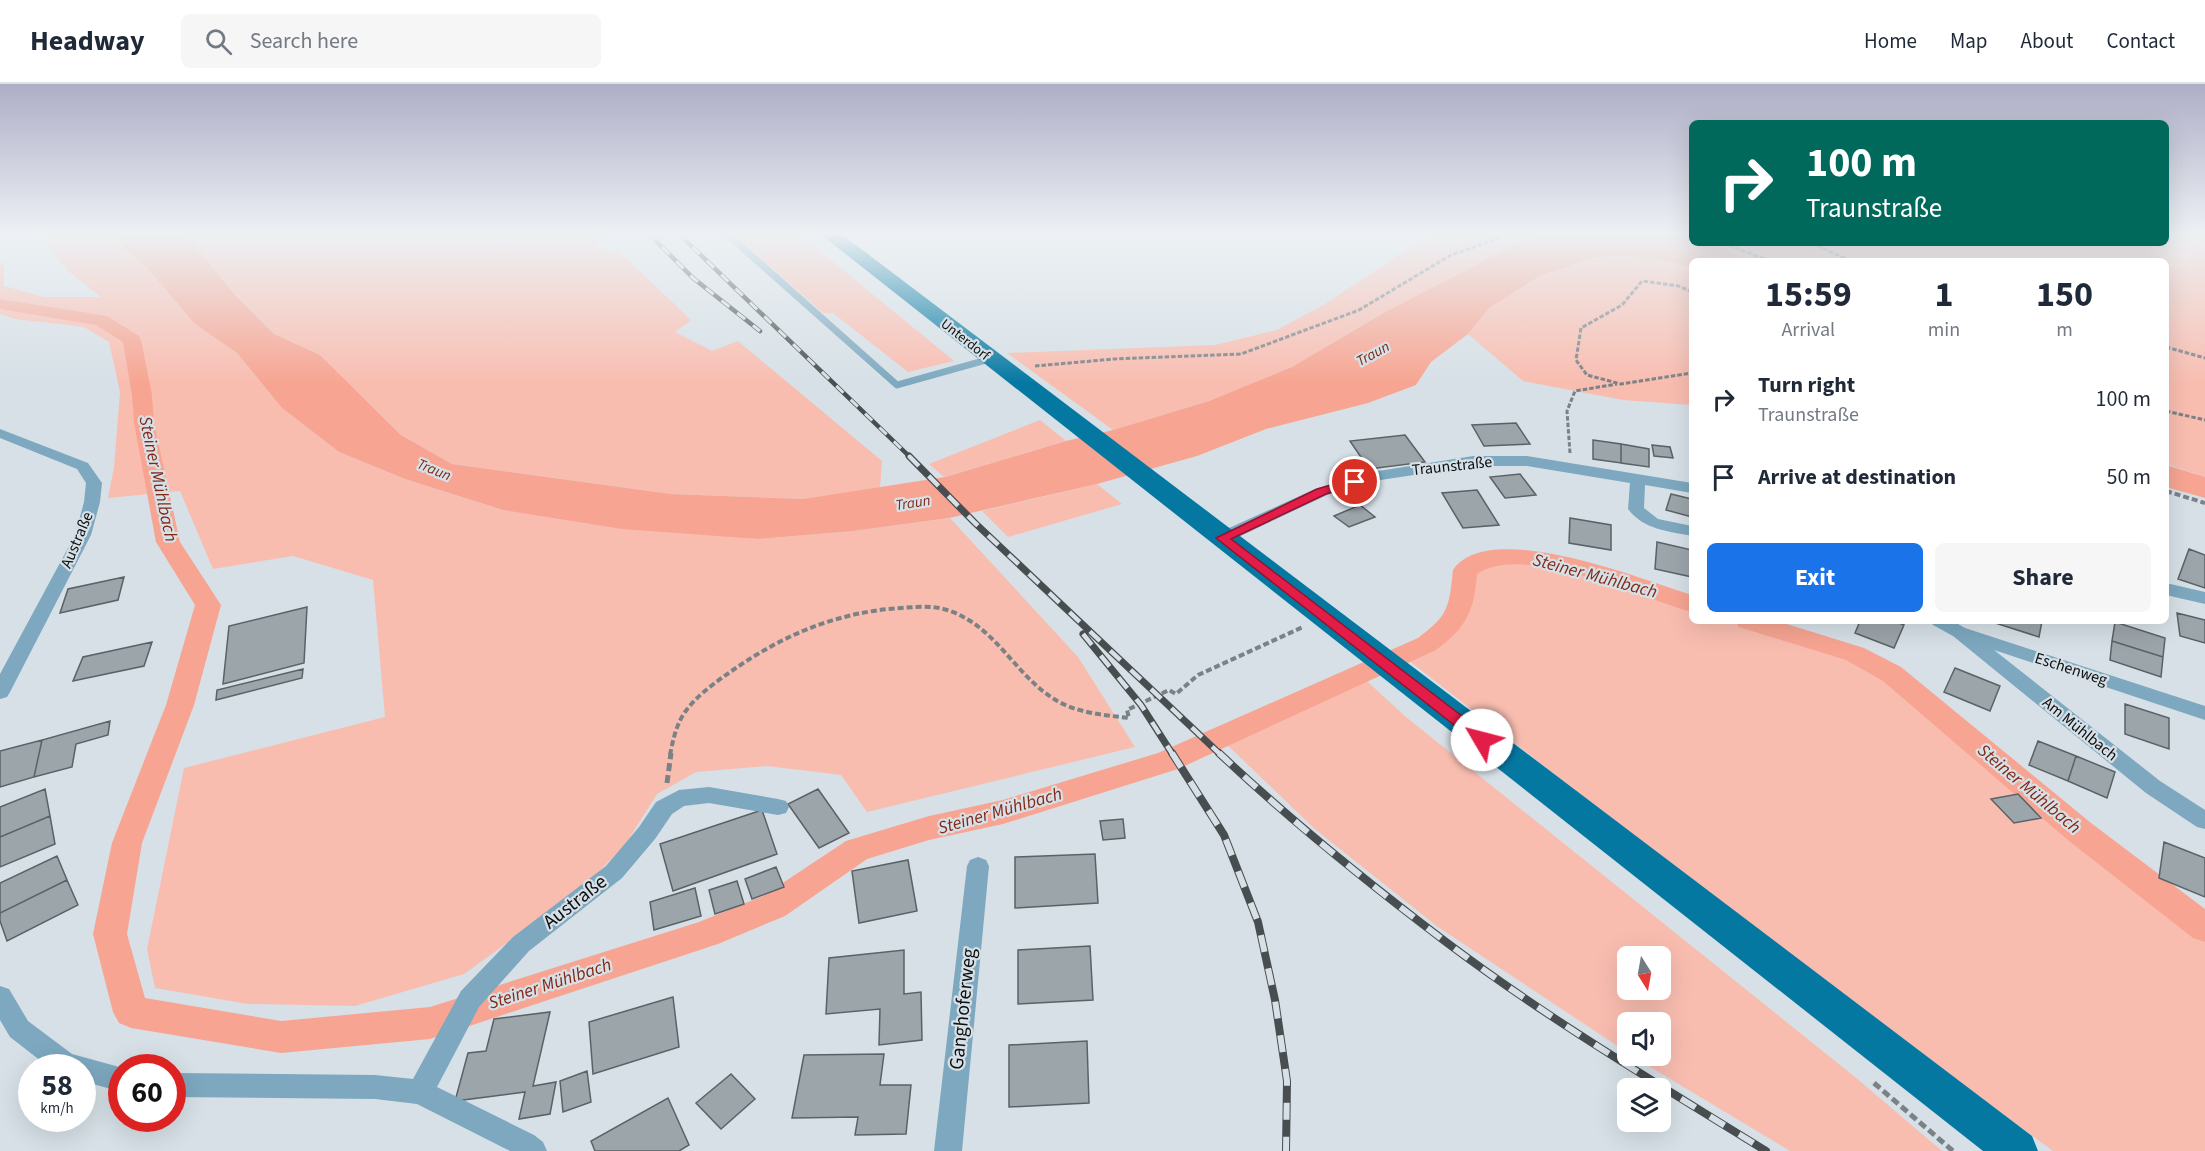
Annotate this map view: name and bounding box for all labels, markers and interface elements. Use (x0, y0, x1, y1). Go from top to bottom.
search box (181, 14, 601, 68)
text: Headway (30, 21, 145, 61)
icon: search (202, 25, 235, 58)
text: Search here (250, 25, 358, 57)
text: Home (1864, 26, 1917, 56)
text: Map (1950, 26, 1988, 56)
text: About (2021, 26, 2073, 56)
text: Contact (2106, 26, 2175, 56)
text: 100 m (1806, 133, 1917, 193)
icon: right (1707, 144, 1785, 222)
text: Traunstraße (1806, 189, 1942, 228)
text: 15:59 (1765, 269, 1852, 320)
text: 1 (1934, 269, 1953, 320)
text: 150 (2036, 269, 2093, 320)
street label: Unterdorf (936, 315, 994, 366)
text: Arrival (1781, 316, 1835, 344)
text: min (1928, 316, 1960, 344)
text: m (2056, 316, 2073, 344)
water label: Traun (1353, 336, 1394, 372)
text: Turn right (1758, 369, 1855, 401)
icon: right (1707, 383, 1740, 416)
text: 100 m (2096, 383, 2151, 415)
text: Traunstraße (1758, 401, 1859, 429)
water label: Steiner Mühlbach (132, 414, 184, 544)
street label: Traunstraße (1411, 451, 1493, 481)
water label: Traun (414, 454, 454, 486)
pin (1329, 456, 1380, 507)
icon: arrive (1707, 461, 1740, 494)
text: Arrive at destination (1758, 461, 1956, 493)
text: 50 m (2106, 461, 2151, 493)
icon: arrive (1338, 465, 1371, 498)
water label: Traun (894, 490, 932, 516)
street label: Austraße (55, 508, 99, 572)
button: Exit (1707, 543, 1923, 612)
button: Share (1935, 543, 2151, 612)
water label: Steiner Mühlbach (1530, 547, 1660, 605)
street label: Eschenweg (2032, 647, 2110, 691)
street label: Am Mühlbach (2038, 692, 2122, 766)
position arrow (1450, 708, 1514, 772)
water label: Steiner Mühlbach (1972, 738, 2086, 840)
water label: Steiner Mühlbach (935, 781, 1065, 841)
street label: Austraße (537, 868, 613, 936)
north arrow (1617, 946, 1671, 1000)
map controls (1617, 946, 1671, 1132)
street label: Ganghoferweg (943, 947, 983, 1071)
water label: Steiner Mühlbach (485, 952, 615, 1016)
button: sound (1617, 1012, 1671, 1066)
speed limit sign: 60 (108, 1054, 186, 1132)
text: 58 (41, 1064, 73, 1107)
button: layers (1617, 1078, 1671, 1132)
text: km/h (40, 1098, 74, 1119)

